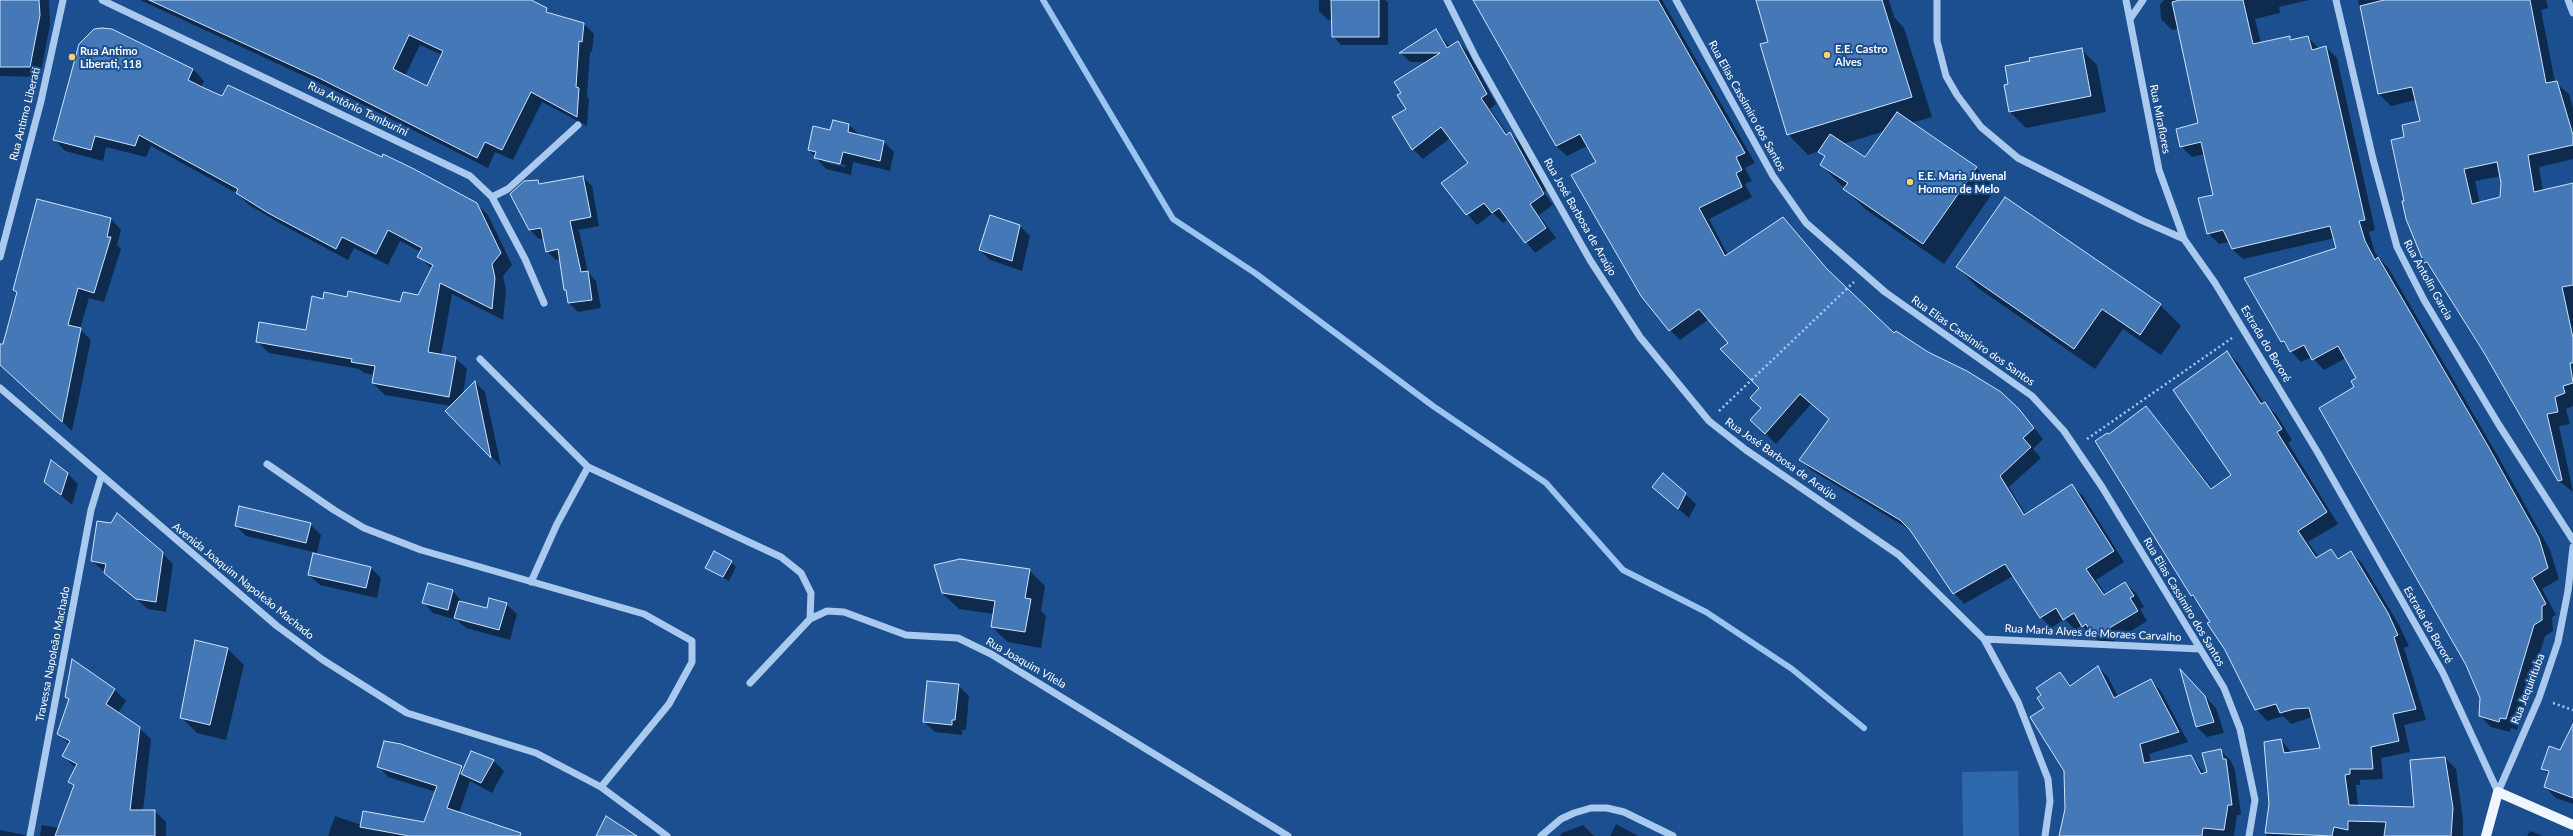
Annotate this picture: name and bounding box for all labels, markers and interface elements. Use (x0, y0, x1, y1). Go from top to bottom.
street label: Rua Elias Cassimiro dos Santos (1705, 38, 1789, 174)
place label: E.E. Castro Alves (1835, 42, 1888, 68)
place label: Rua Antimo Liberati, 118 (80, 44, 142, 70)
marker: E.E. Castro Alves (1822, 50, 1832, 60)
marker: Rua Antimo Liberati, 118 (67, 52, 77, 62)
street label: Rua Antimo Liberati (7, 66, 43, 162)
street label: Rua Antônio Tamburini (306, 79, 410, 139)
street label: Rua Miraflores (2147, 83, 2173, 155)
street label: Rua José Barbosa de Araújo (1541, 156, 1619, 278)
place label: E.E. Maria Juvenal Homem de Melo (1918, 169, 2006, 195)
marker: E.E. Maria Juvenal Homem de Melo (1905, 177, 1915, 187)
street label: Rua Antolin Garcia (2401, 238, 2455, 322)
street label: Rua Elias Cassimiro dos Santos (1909, 293, 2037, 389)
street label: Estrada do Bororé (2238, 303, 2294, 385)
street label: Rua José Barbosa de Araújo (1722, 415, 1840, 503)
street label: Avenida Joaquim Napoleão Machado (170, 520, 316, 642)
street label: Rua Elias Cassimiro dos Santos (2140, 535, 2228, 669)
street label: Estrada do Bororé (2401, 584, 2455, 666)
street label: Travessa Napoleão Machado (33, 585, 73, 723)
street label: Rua Maria Alves de Moraes Carvalho (2004, 622, 2182, 644)
street label: Rua Joaquim Vilela (983, 635, 1069, 691)
street label: Rua Jequirituba (2508, 652, 2548, 726)

